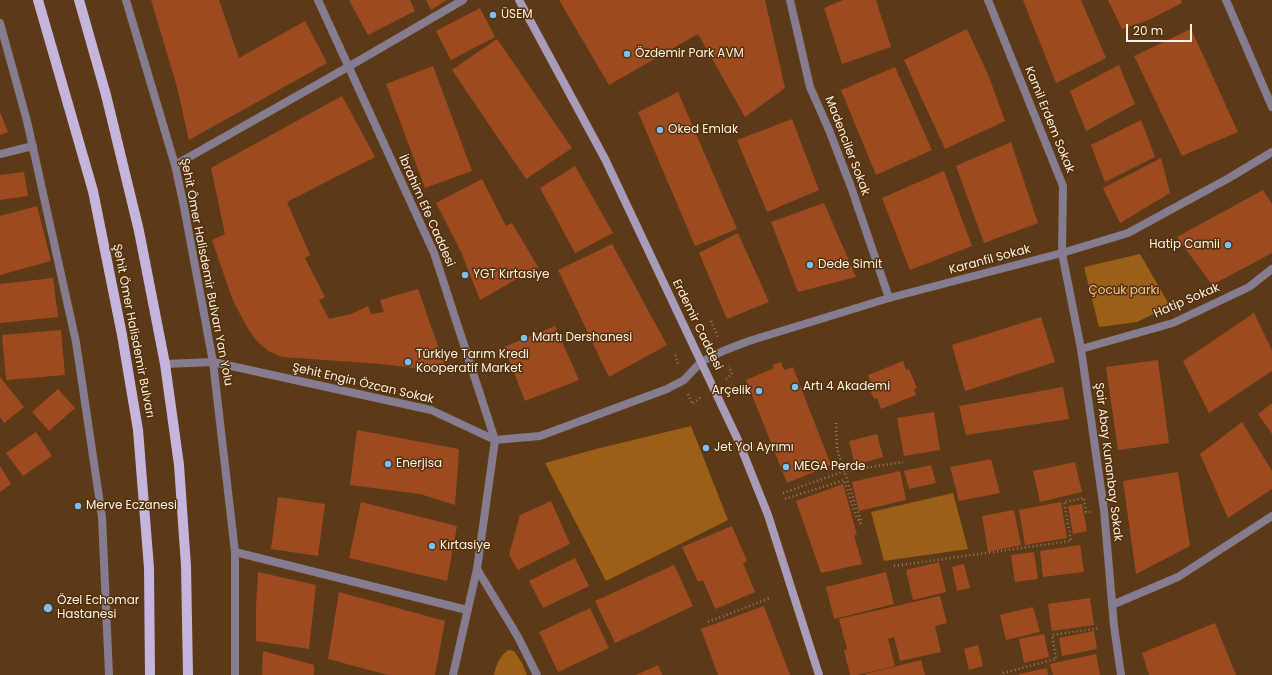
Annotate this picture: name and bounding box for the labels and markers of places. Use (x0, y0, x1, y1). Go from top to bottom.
place label: ÜSEM (501, 8, 533, 22)
marker: ÜSEM (488, 10, 498, 20)
place label: Özdemir Park AVM (635, 47, 744, 61)
marker: Özdemir Park AVM (622, 49, 632, 59)
place label: Oked Emlak (668, 123, 738, 137)
marker: Oked Emlak (655, 125, 665, 135)
place label: Hatip Camii (1149, 238, 1220, 252)
marker: Hatip Camii (1223, 240, 1233, 250)
place label: Dede Simit (818, 258, 882, 272)
marker: Dede Simit (805, 260, 815, 270)
place label: YGT Kırtasiye (473, 268, 550, 282)
marker: YGT Kırtasiye (460, 270, 470, 280)
place label: Martı Dershanesi (532, 331, 632, 345)
marker: Martı Dershanesi (519, 333, 529, 343)
place label: Türkiye Tarım Kredi Kooperatif Market (416, 348, 529, 376)
marker: Türkiye Tarım Kredi Kooperatif Market (403, 357, 413, 367)
place label: Artı 4 Akademi (803, 380, 890, 394)
marker: Artı 4 Akademi (790, 382, 800, 392)
place label: Arçelik (712, 384, 751, 398)
marker: Arçelik (754, 386, 764, 396)
place label: Jet Yol Ayrımı (714, 441, 794, 455)
marker: Jet Yol Ayrımı (701, 443, 711, 453)
place label: Enerjisa (396, 457, 442, 471)
marker: Enerjisa (383, 459, 393, 469)
place label: MEGA Perde (794, 460, 866, 474)
marker: MEGA Perde (781, 462, 791, 472)
place label: Merve Eczanesi (86, 499, 177, 513)
marker: Merve Eczanesi (73, 501, 83, 511)
place label: Kırtasiye (440, 539, 491, 553)
marker: Kırtasiye (427, 541, 437, 551)
place label: Özel Echomar Hastanesi (57, 594, 139, 622)
marker: Özel Echomar Hastanesi (42, 602, 54, 614)

